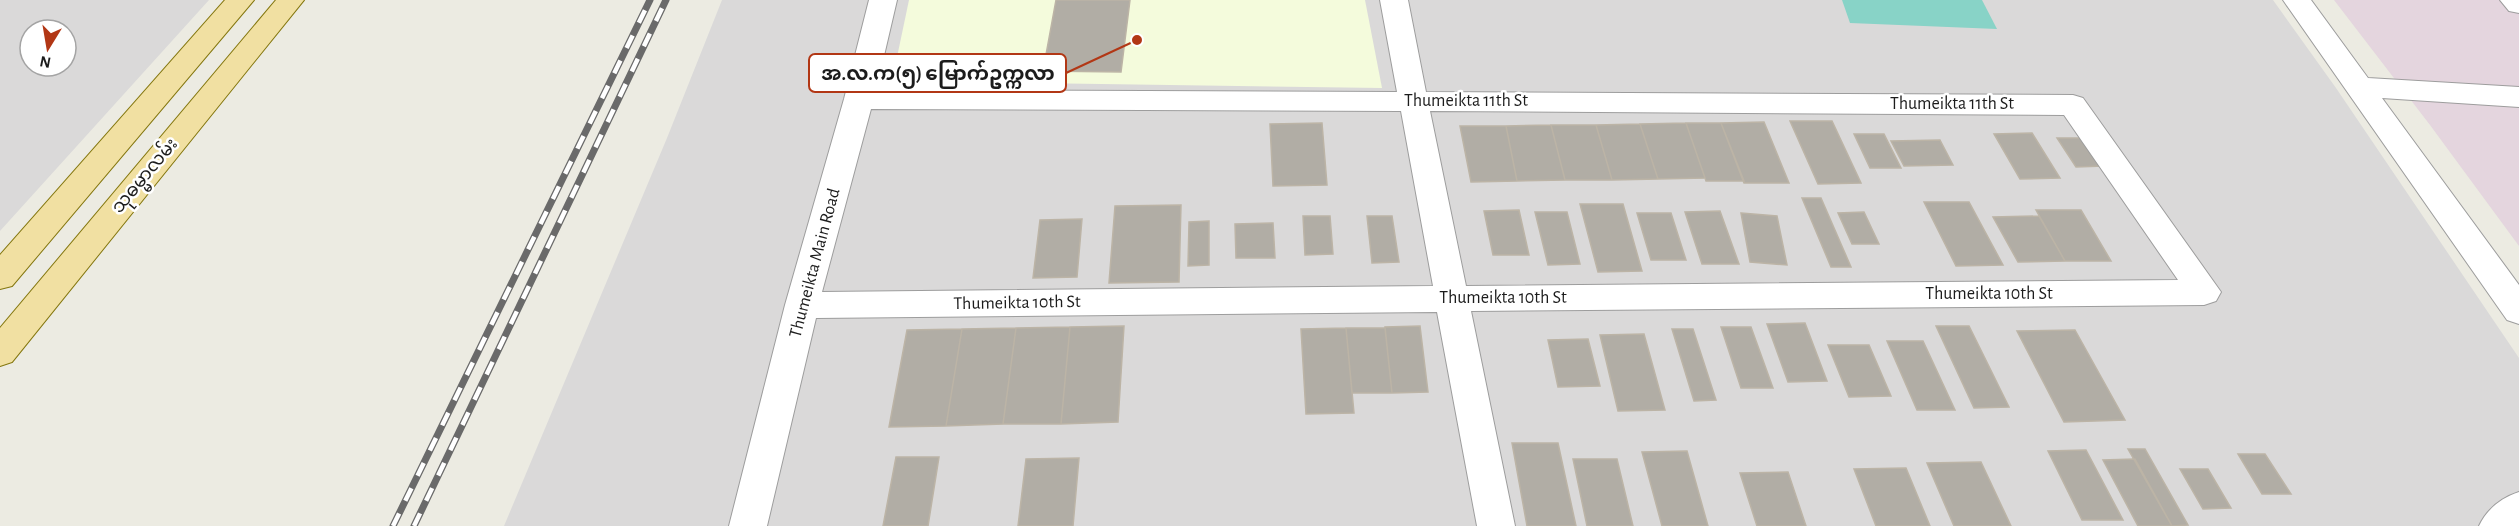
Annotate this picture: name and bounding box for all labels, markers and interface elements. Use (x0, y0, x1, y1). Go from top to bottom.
north arrow (18, 18, 78, 78)
text: N (38, 53, 52, 71)
callout: အ.လ.က(၅) မြောက်ဥက္ကလာ (809, 54, 1066, 92)
text: အ.လ.က(၅) မြောက်ဥက္ကလာ (821, 60, 1055, 89)
street label: Thumeikta 11th St (1404, 92, 1528, 110)
street label: Thumeikta 11th St (1890, 95, 2014, 113)
street label: သုဓမ္မာလမ်း (105, 132, 185, 220)
street label: Thumeikta Main Road (786, 186, 844, 340)
street label: Thumeikta 10th St (1925, 285, 2053, 303)
street label: Thumeikta 10th St (1439, 289, 1567, 307)
street label: Thumeikta 10th St (953, 293, 1081, 313)

